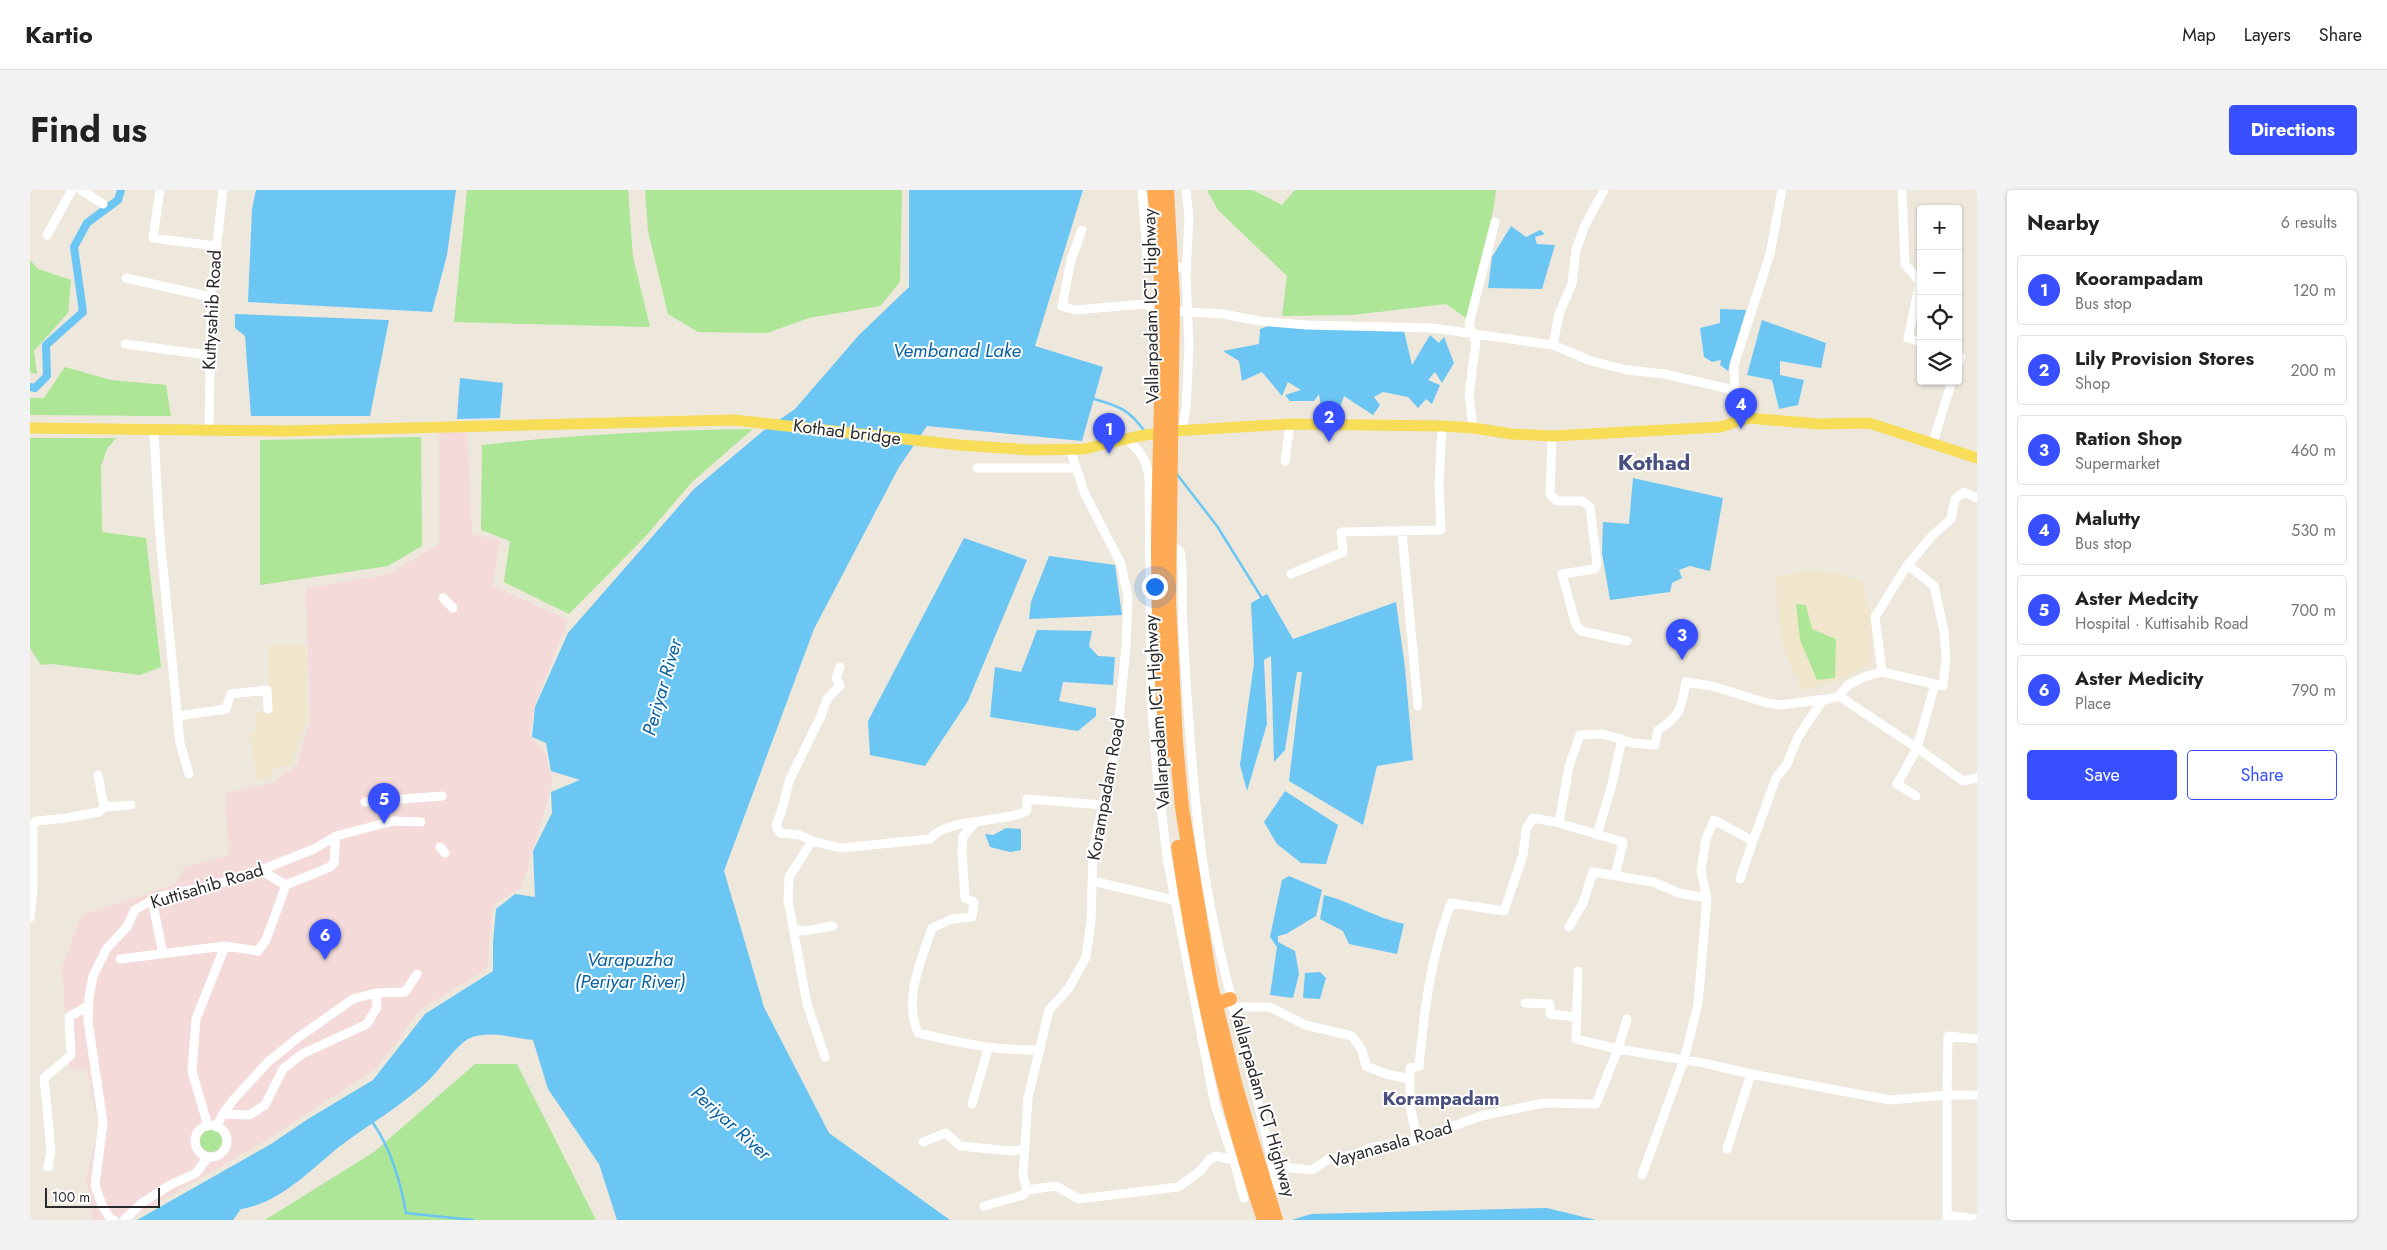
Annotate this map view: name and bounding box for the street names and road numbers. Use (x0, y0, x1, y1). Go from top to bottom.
street label: Vallarpadam ICT Highway (1136, 208, 1166, 404)
street label: Kuttysahib Road (196, 249, 228, 371)
street label: Kothad bridge (792, 412, 902, 452)
street label: Vallarpadam ICT Highway (1137, 614, 1177, 810)
street label: Korampadam Road (1081, 716, 1131, 862)
street label: Kuttisahib Road (147, 856, 267, 916)
street label: Vallarpadam ICT Highway (1224, 1006, 1302, 1200)
street label: Vayanasala Road (1327, 1114, 1455, 1174)

